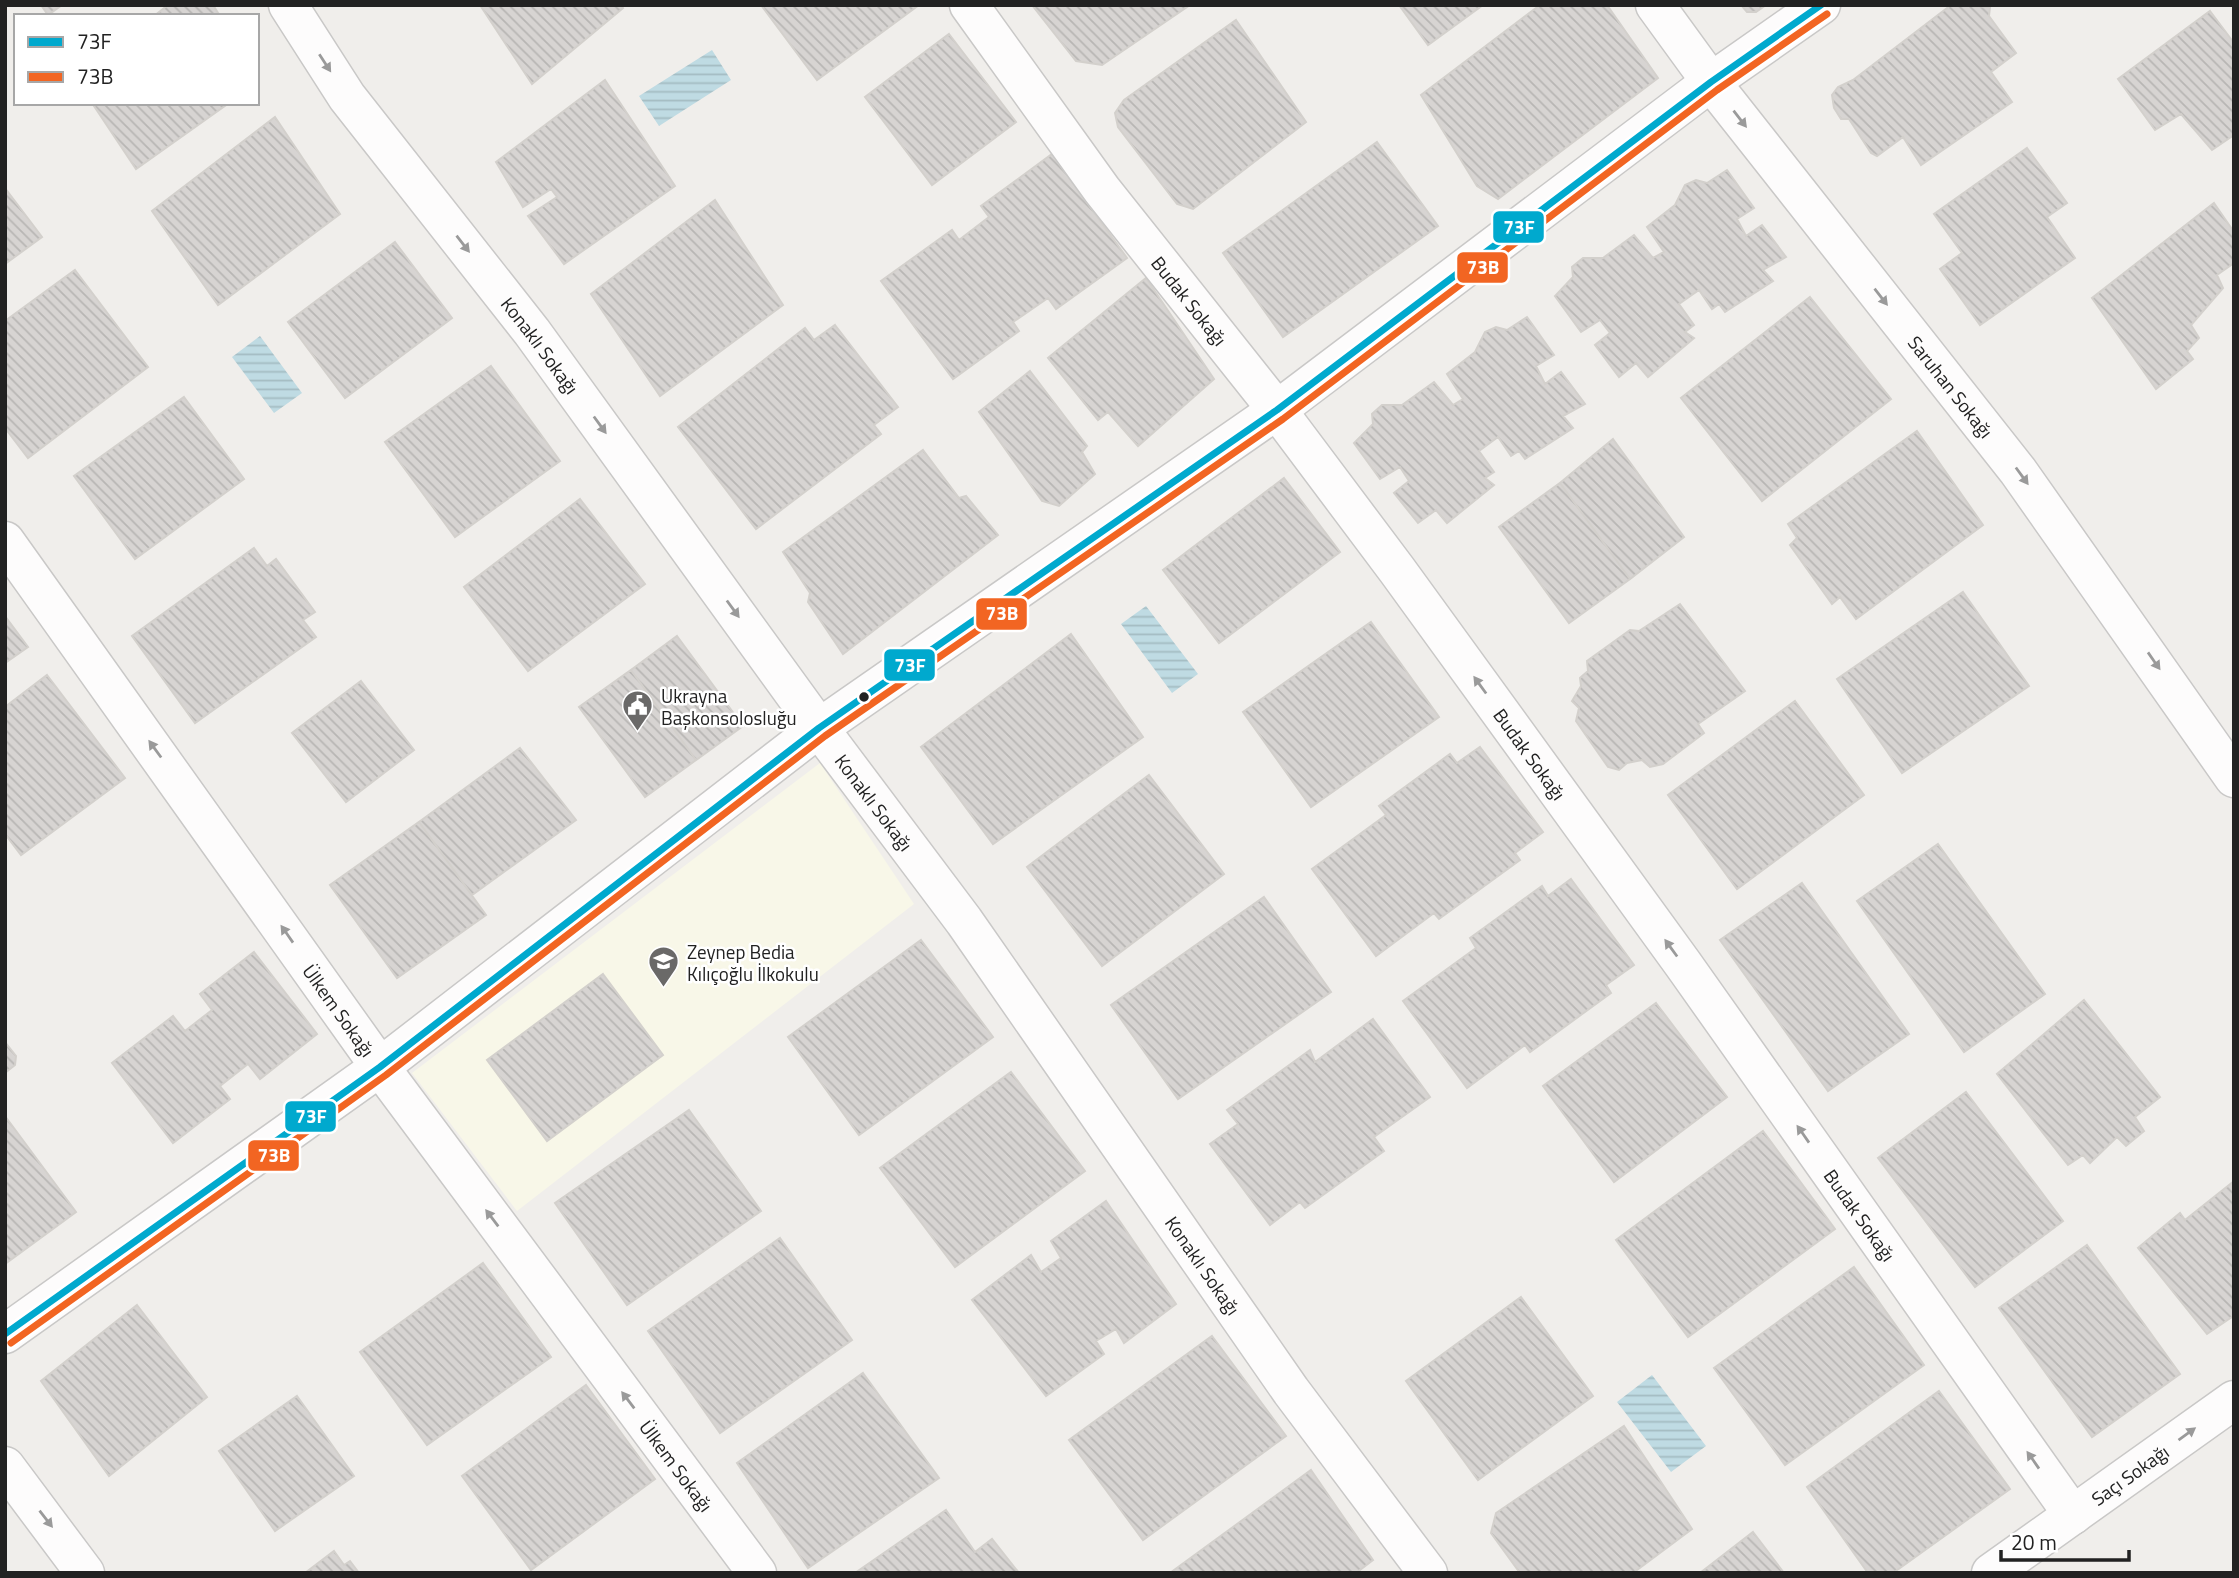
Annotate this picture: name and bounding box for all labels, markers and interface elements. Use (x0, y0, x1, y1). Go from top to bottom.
legend (14, 14, 259, 105)
text: 73F (77, 25, 112, 57)
one-way arrow (319, 53, 332, 72)
text: 73B (77, 60, 113, 92)
one-way arrow (1732, 110, 1747, 128)
line badge: 73F (1492, 210, 1545, 244)
text: 73F (1503, 212, 1535, 241)
one-way arrow (455, 234, 470, 252)
street label: Budak Sokağı (1145, 249, 1235, 352)
line badge: 73B (1456, 251, 1509, 284)
text: 73B (1467, 252, 1499, 281)
one-way arrow (1874, 288, 1889, 306)
street label: Konaklı Sokağı (495, 290, 587, 400)
street label: Saruhan Sokağı (1902, 329, 2001, 444)
one-way arrow (592, 416, 606, 434)
one-way arrow (2015, 467, 2029, 485)
line badge: 73B (975, 597, 1028, 631)
text: 73B (986, 598, 1018, 627)
one-way arrow (726, 600, 740, 619)
line badge: 73F (883, 648, 936, 682)
text: 73F (894, 650, 926, 679)
one-way arrow (2147, 652, 2161, 670)
one-way arrow (1473, 676, 1487, 694)
place label: Ukrayna Başkonsolosluğu (661, 681, 797, 732)
public building icon: Ukrayna Başkonsolosluğu (621, 689, 655, 733)
unlabelled marker (857, 690, 871, 704)
street label: Budak Sokağı (1487, 702, 1574, 806)
one-way arrow (148, 740, 162, 758)
street label: Konaklı Sokağı (828, 747, 921, 857)
one-way arrow (280, 925, 294, 943)
place label: Zeynep Bedia Kılıçoğlu İlkokulu (687, 937, 819, 988)
one-way arrow (1664, 939, 1678, 958)
school or university icon: Zeynep Bedia Kılıçoğlu İlkokulu (647, 945, 681, 989)
street label: Ülkem Sokağı (296, 958, 383, 1062)
line badge: 73F (284, 1100, 337, 1133)
text: 73F (295, 1101, 327, 1130)
one-way arrow (1796, 1125, 1810, 1143)
line badge: 73B (247, 1139, 300, 1172)
text: 73B (258, 1140, 290, 1169)
street label: Budak Sokağı (1818, 1162, 1903, 1267)
one-way arrow (485, 1208, 499, 1227)
street label: Konaklı Sokağı (1159, 1210, 1248, 1321)
one-way arrow (622, 1391, 636, 1409)
street label: Ülkem Sokağı (633, 1414, 721, 1518)
one-way arrow (2177, 1426, 2195, 1441)
street label: Saçı Sokağı (2085, 1437, 2174, 1512)
one-way arrow (2026, 1451, 2040, 1469)
one-way arrow (38, 1509, 53, 1527)
scale bar (2001, 1518, 2129, 1562)
text: 20 m (2011, 1526, 2057, 1558)

